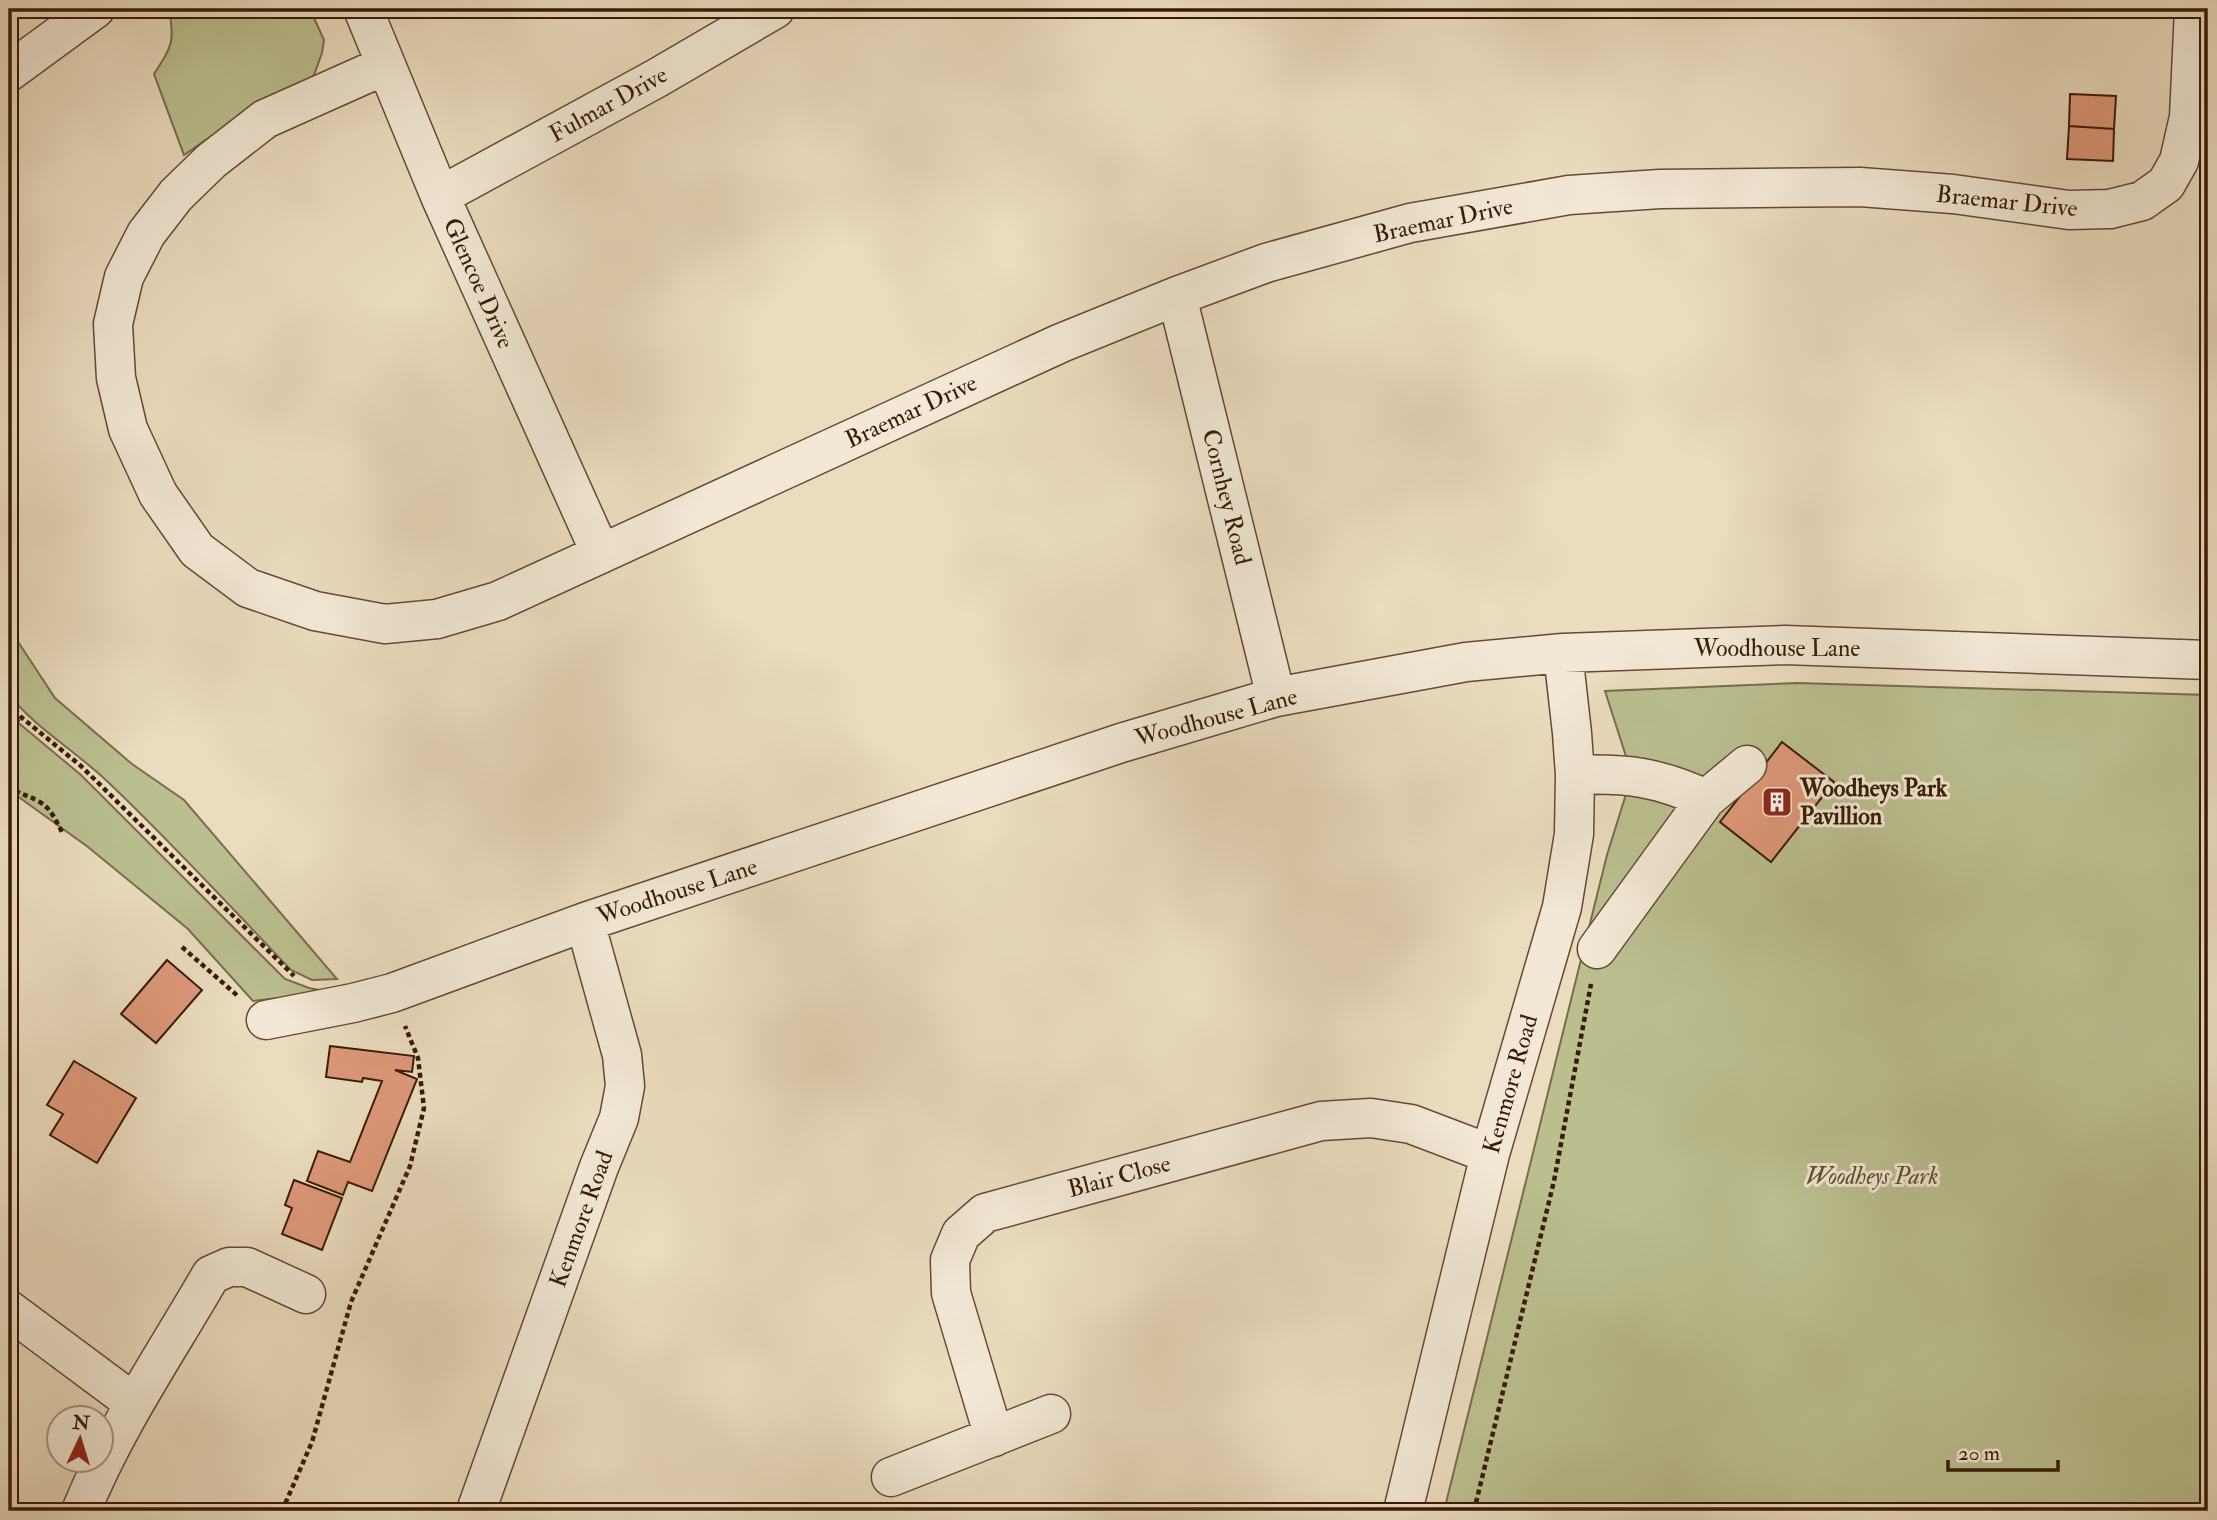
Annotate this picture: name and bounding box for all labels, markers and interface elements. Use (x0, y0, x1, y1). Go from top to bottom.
street label: Fulmar Drive (544, 59, 673, 150)
street label: Braemar Drive (1935, 179, 2079, 224)
street label: Braemar Drive (1370, 191, 1516, 250)
street label: Glencoe Drive (436, 213, 521, 353)
street label: Braemar Drive (840, 367, 982, 455)
street label: Cornhey Road (1195, 426, 1258, 568)
street label: Woodhouse Lane (1693, 633, 1860, 664)
street label: Woodhouse Lane (1131, 681, 1301, 754)
place label: Woodheys Park Pavillion (1799, 773, 1948, 832)
building icon: Woodheys Park Pavillion (1760, 785, 1794, 819)
street label: Woodhouse Lane (592, 851, 761, 932)
street label: Kenmore Road (1476, 1011, 1545, 1157)
street label: Kenmore Road (542, 1146, 621, 1292)
street label: Blair Close (1064, 1148, 1174, 1205)
park label: Woodheys Park (1806, 1161, 1938, 1192)
north arrow (46, 1404, 116, 1474)
text: N (71, 1410, 91, 1436)
scale bar (1948, 1429, 2058, 1473)
text: 20 m (1958, 1440, 2000, 1467)

